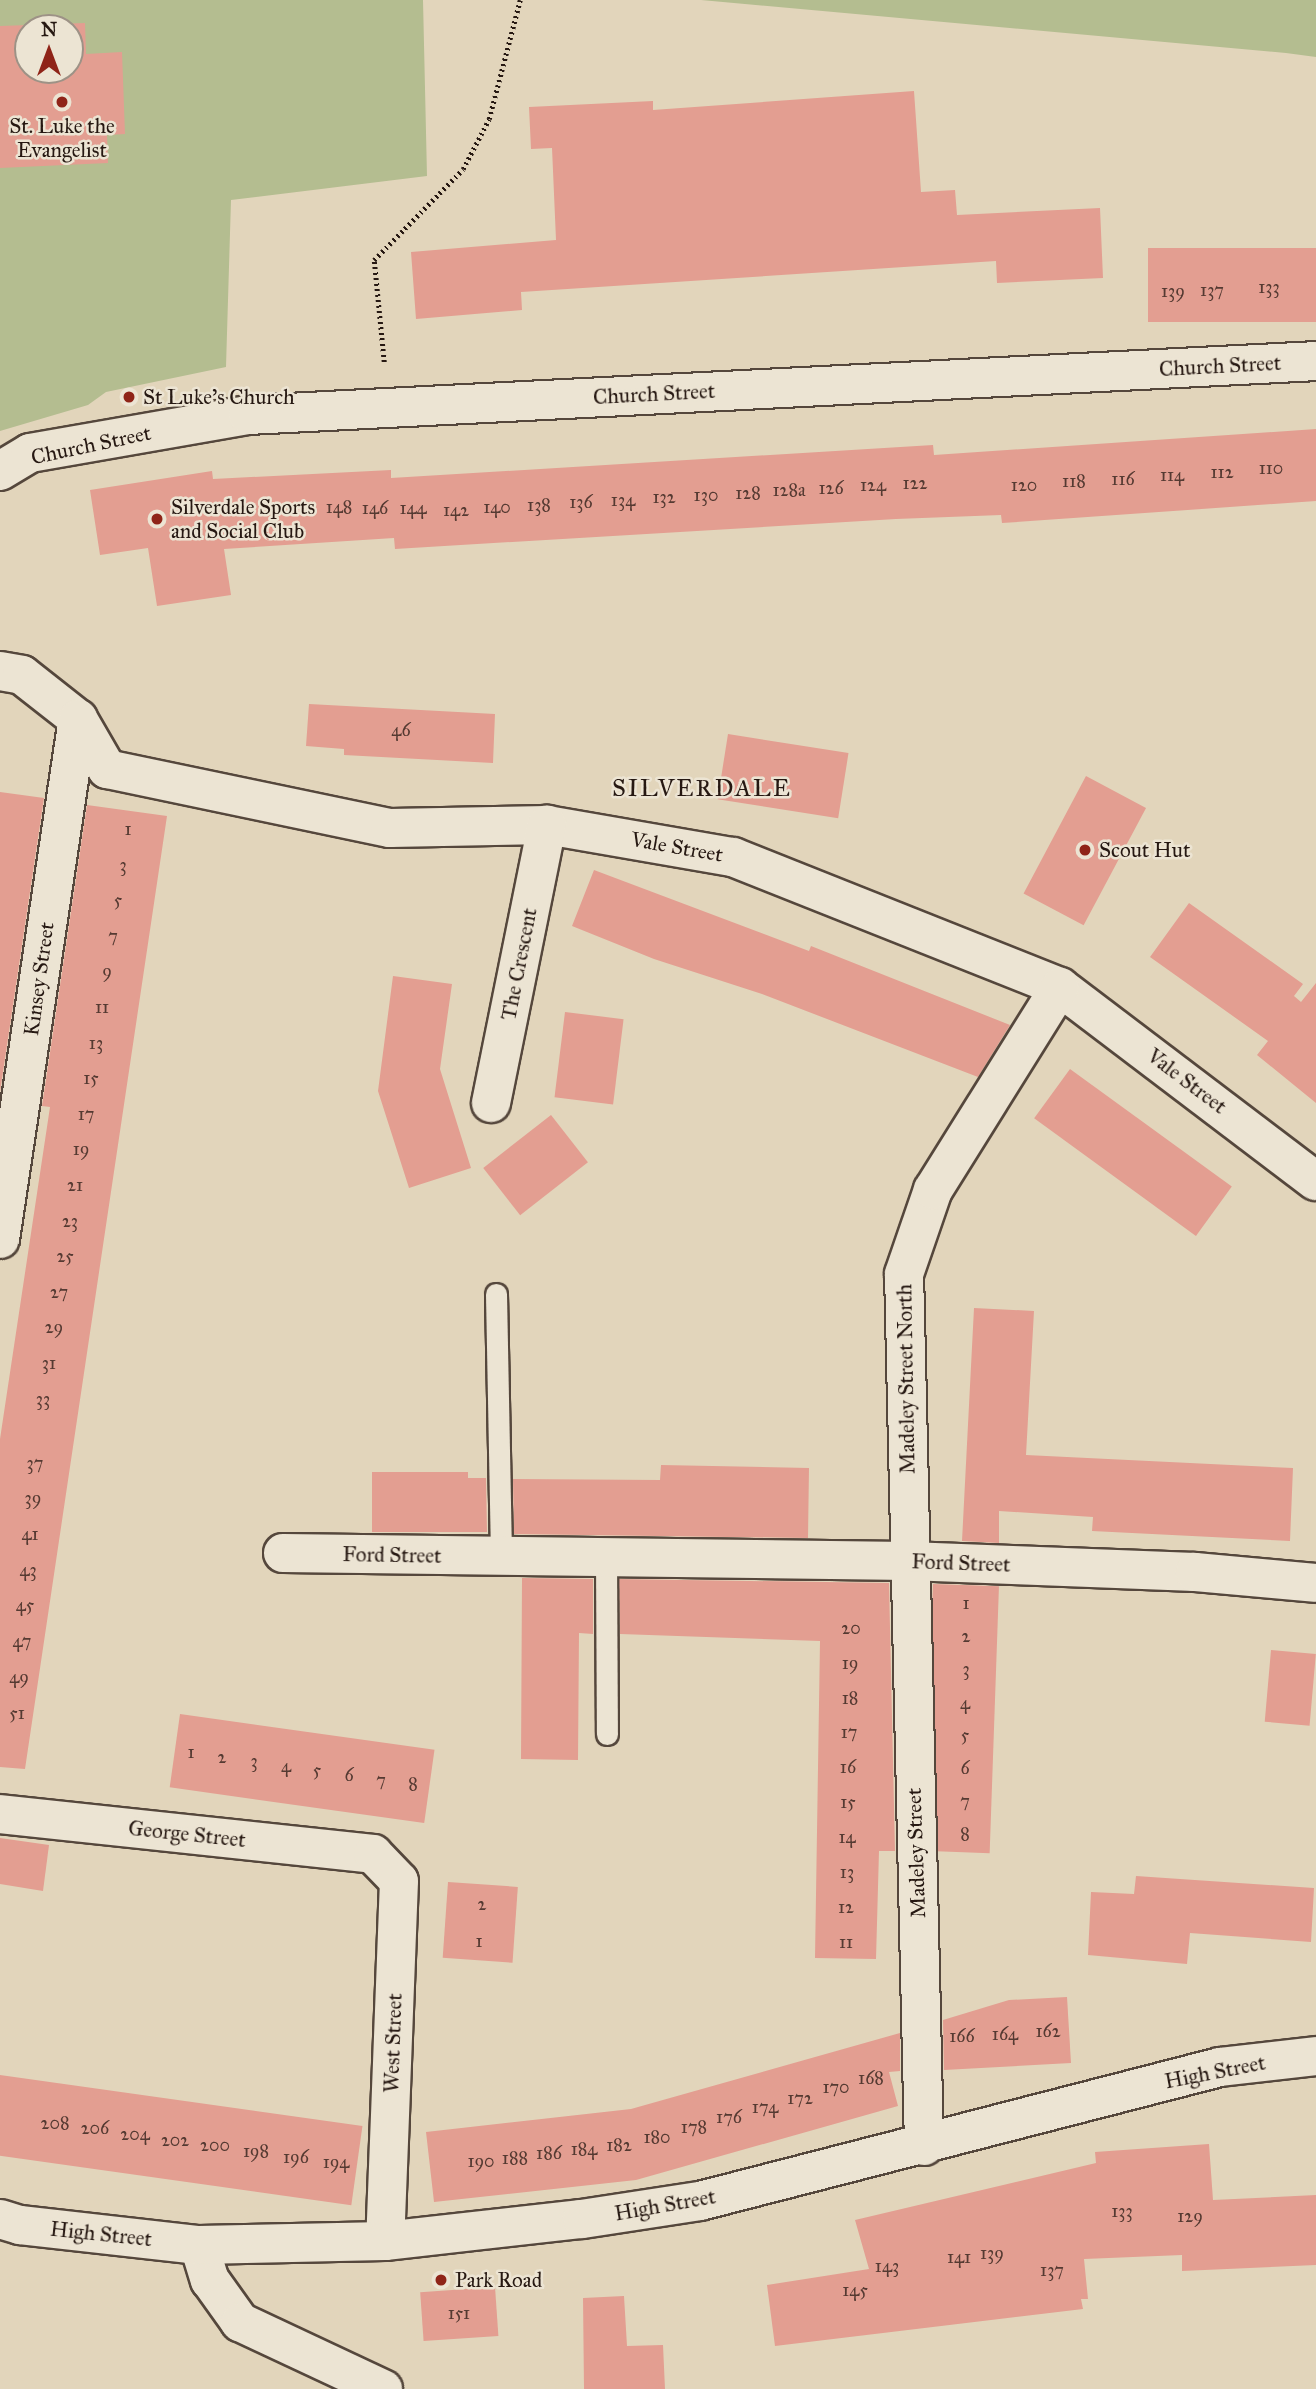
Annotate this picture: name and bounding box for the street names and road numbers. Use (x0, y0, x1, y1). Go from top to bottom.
street label: Church Street (1158, 350, 1282, 382)
street label: Church Street (592, 378, 716, 410)
street label: Church Street (29, 420, 153, 470)
street label: Vale Street (629, 827, 725, 867)
street label: The Crescent (496, 906, 542, 1022)
street label: Kinsey Street (19, 920, 59, 1038)
street label: Vale Street (1142, 1043, 1232, 1119)
street label: Madeley Street North (892, 1284, 920, 1474)
street label: Ford Street (342, 1542, 442, 1568)
street label: Ford Street (911, 1549, 1011, 1577)
street label: Madeley Street (901, 1787, 931, 1919)
street label: George Street (127, 1815, 247, 1853)
street label: West Street (379, 1993, 407, 2093)
street label: High Street (1162, 2050, 1268, 2094)
street label: High Street (613, 2184, 717, 2226)
street label: High Street (49, 2216, 153, 2252)

